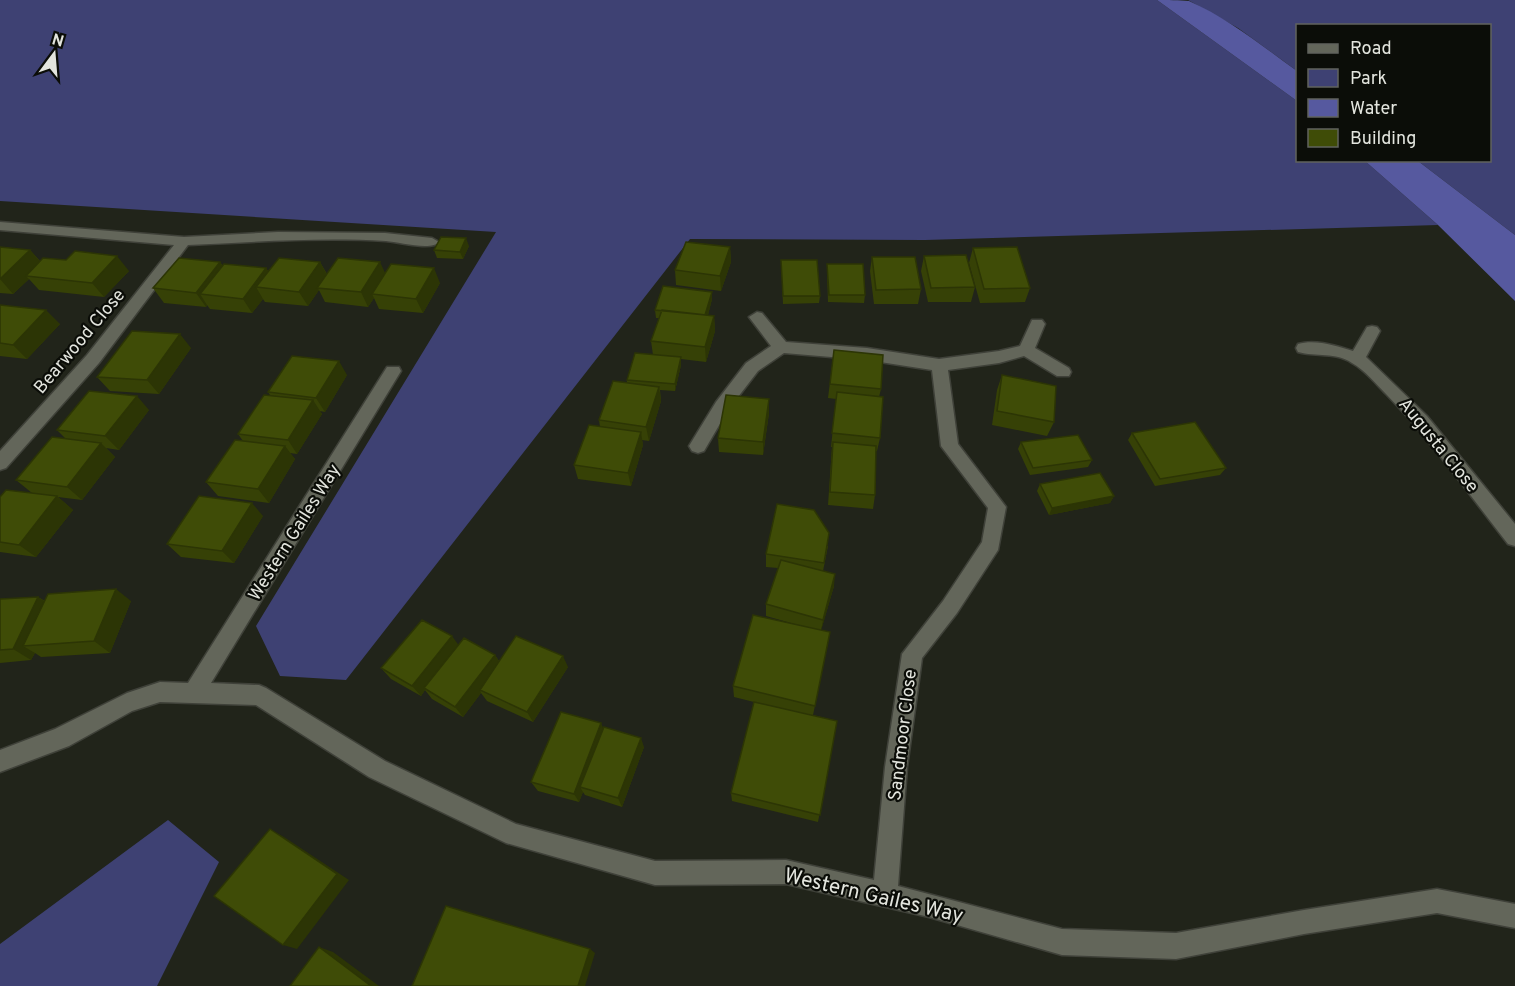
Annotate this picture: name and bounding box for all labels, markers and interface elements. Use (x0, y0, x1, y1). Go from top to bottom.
north arrow (24, 24, 84, 84)
legend (1296, 24, 1491, 162)
text: N (49, 30, 66, 53)
text: Road (1350, 38, 1392, 61)
text: Park (1350, 68, 1387, 91)
text: Water (1350, 98, 1397, 121)
text: Building (1350, 128, 1416, 151)
street label: Bearwood Close (29, 285, 131, 399)
street label: Augusta Close (1393, 394, 1483, 498)
street label: Western Gailes Way (244, 460, 347, 605)
street label: Sandmoor Close (884, 668, 923, 802)
street label: Western Gailes Way (781, 863, 966, 930)

